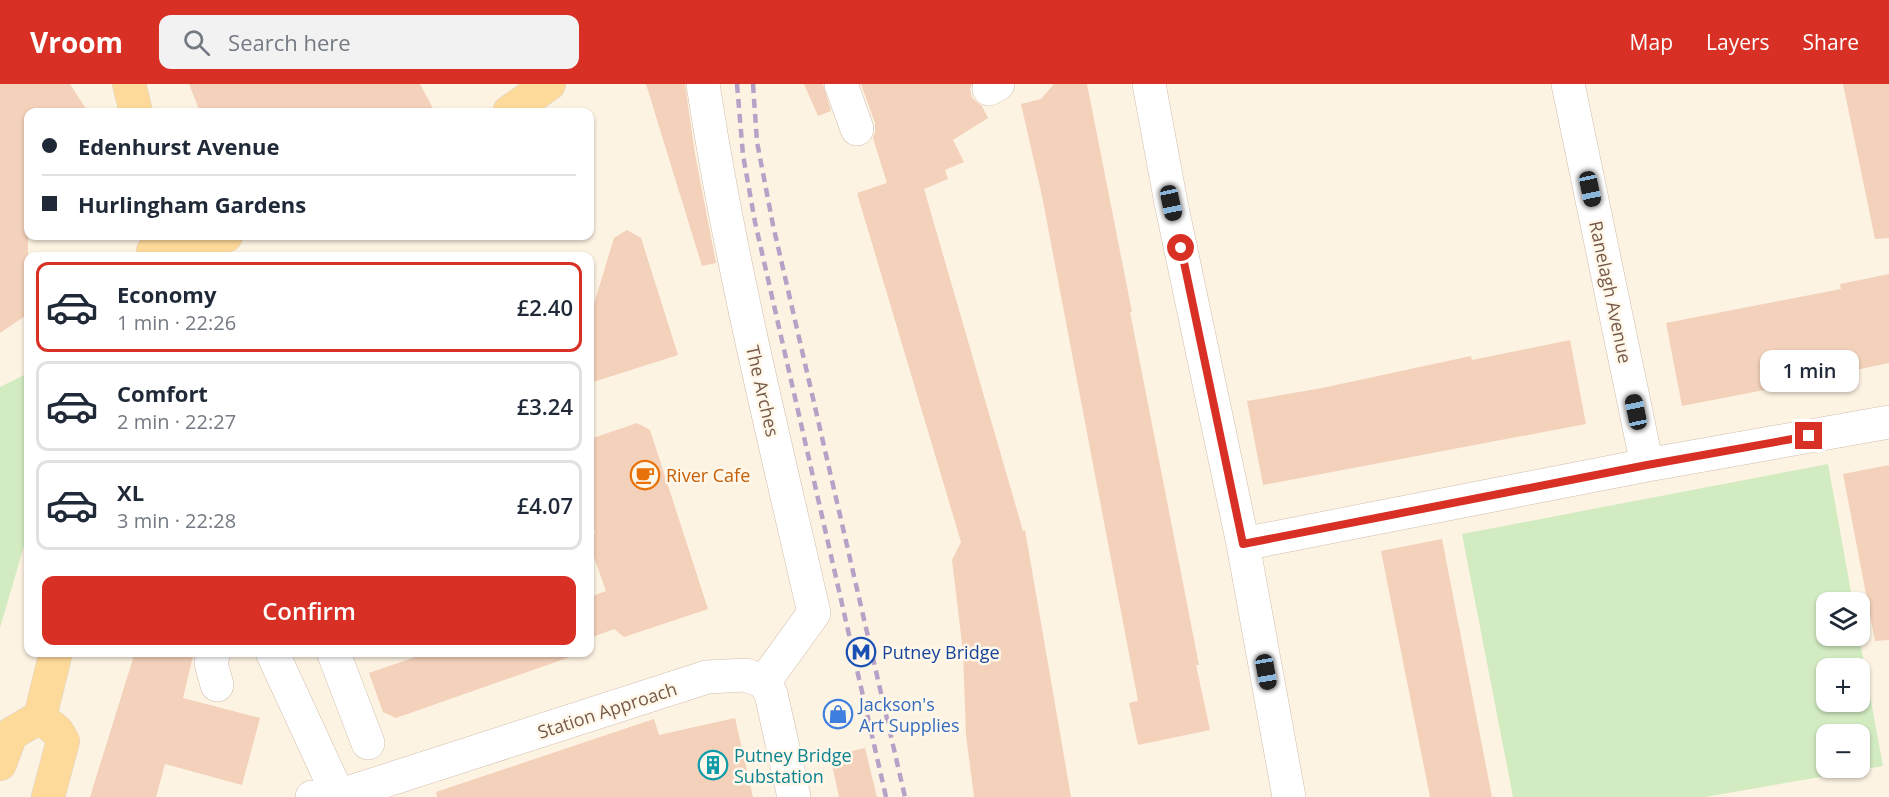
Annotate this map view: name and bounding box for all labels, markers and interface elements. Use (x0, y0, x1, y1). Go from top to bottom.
search box (159, 15, 579, 69)
text: Vroom (30, 23, 123, 61)
icon: search (180, 26, 213, 59)
text: Search here (228, 27, 351, 57)
text: Map (1630, 28, 1673, 56)
text: Layers (1706, 28, 1770, 56)
text: Share (1803, 28, 1859, 56)
text: Edenhurst Avenue (78, 131, 279, 161)
car (1577, 170, 1603, 208)
car (1158, 184, 1184, 222)
text: Hurlingham Gardens (78, 189, 306, 219)
street label: Ranelagh Avenue (1584, 219, 1638, 365)
route start (1167, 234, 1194, 261)
text: Economy (117, 279, 216, 309)
icon: car (45, 280, 99, 334)
text: £2.40 (517, 292, 573, 322)
text: 1 min · 22:26 (117, 309, 236, 336)
street label: The Arches (741, 343, 785, 439)
callout: 1 min (1760, 349, 1858, 391)
text: 1 min (1783, 357, 1837, 384)
text: Comfort (117, 378, 208, 408)
icon: car (45, 379, 99, 433)
text: £3.24 (517, 391, 573, 421)
car (1623, 393, 1649, 431)
text: 2 min · 22:27 (117, 408, 236, 435)
route end (1795, 422, 1822, 449)
cafe icon: River Cafe (629, 459, 661, 491)
place label: River Cafe (666, 463, 750, 487)
text: XL (117, 477, 144, 507)
icon: car (45, 478, 99, 532)
text: £4.07 (517, 490, 573, 520)
text: 3 min · 22:28 (117, 507, 236, 534)
button: Confirm (42, 576, 576, 645)
map controls (1816, 592, 1870, 778)
button: layers (1816, 592, 1870, 646)
metro station icon: Putney Bridge (845, 636, 877, 668)
place label: Putney Bridge (882, 640, 1000, 664)
car (1254, 653, 1278, 691)
button: + (1816, 658, 1870, 712)
street label: Station Approach (534, 676, 680, 744)
place label: Jackson's Art Supplies (857, 692, 960, 737)
shop icon: Jackson's Art Supplies (822, 698, 854, 730)
button: − (1816, 724, 1870, 778)
place label: Putney Bridge Substation (734, 743, 852, 788)
building icon: Putney Bridge Substation (697, 749, 729, 781)

